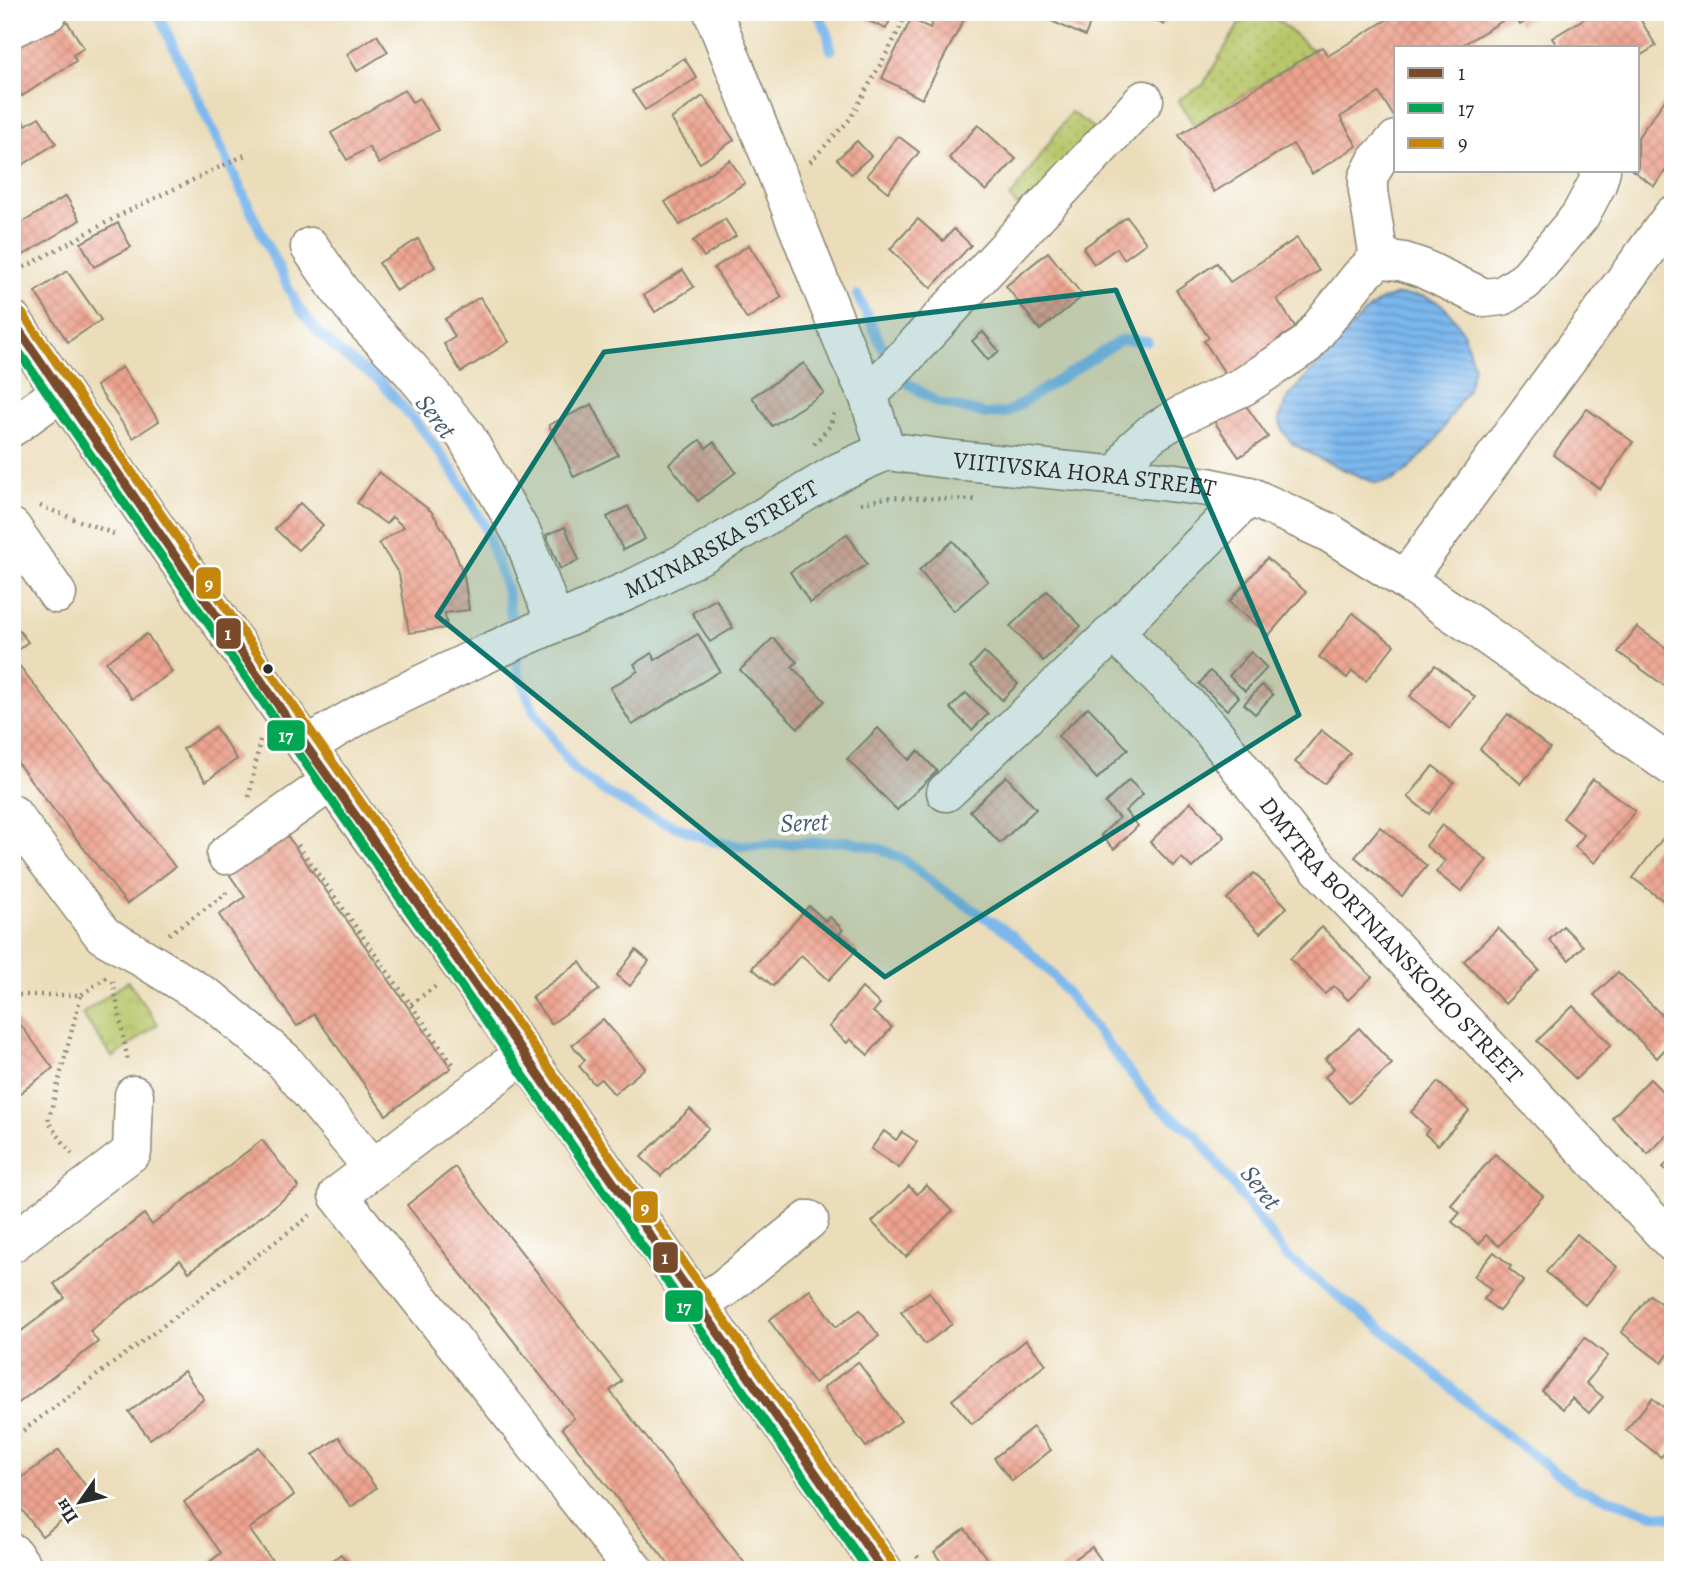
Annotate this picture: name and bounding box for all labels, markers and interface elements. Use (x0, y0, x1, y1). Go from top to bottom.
legend (1394, 46, 1640, 172)
text: 1 (1458, 59, 1465, 87)
text: 17 (1458, 95, 1474, 123)
text: 9 (1458, 129, 1468, 157)
water label: Seret (407, 387, 465, 447)
street label: VIITIVSKA HORA STREET (951, 444, 1219, 504)
street label: MLYNARSKA STREET (619, 472, 824, 606)
line badge: 9 (195, 566, 222, 600)
text: 9 (205, 571, 214, 597)
line badge: 1 (215, 617, 242, 650)
text: 1 (225, 621, 232, 647)
unlabelled marker (261, 662, 275, 676)
line badge: 17 (266, 719, 306, 752)
text: 17 (279, 723, 294, 749)
street label: DMYTRA BORTNIANSKOHO STREET (1252, 790, 1530, 1090)
water label: Seret (780, 804, 830, 841)
water label: Seret (1232, 1158, 1290, 1218)
line badge: 9 (632, 1190, 659, 1224)
text: 9 (641, 1195, 650, 1221)
line badge: 1 (652, 1241, 679, 1274)
text: 1 (662, 1245, 669, 1271)
line badge: 17 (664, 1289, 704, 1323)
text: 17 (677, 1294, 692, 1320)
north arrow (46, 1466, 116, 1536)
text: Пн (49, 1493, 84, 1529)

